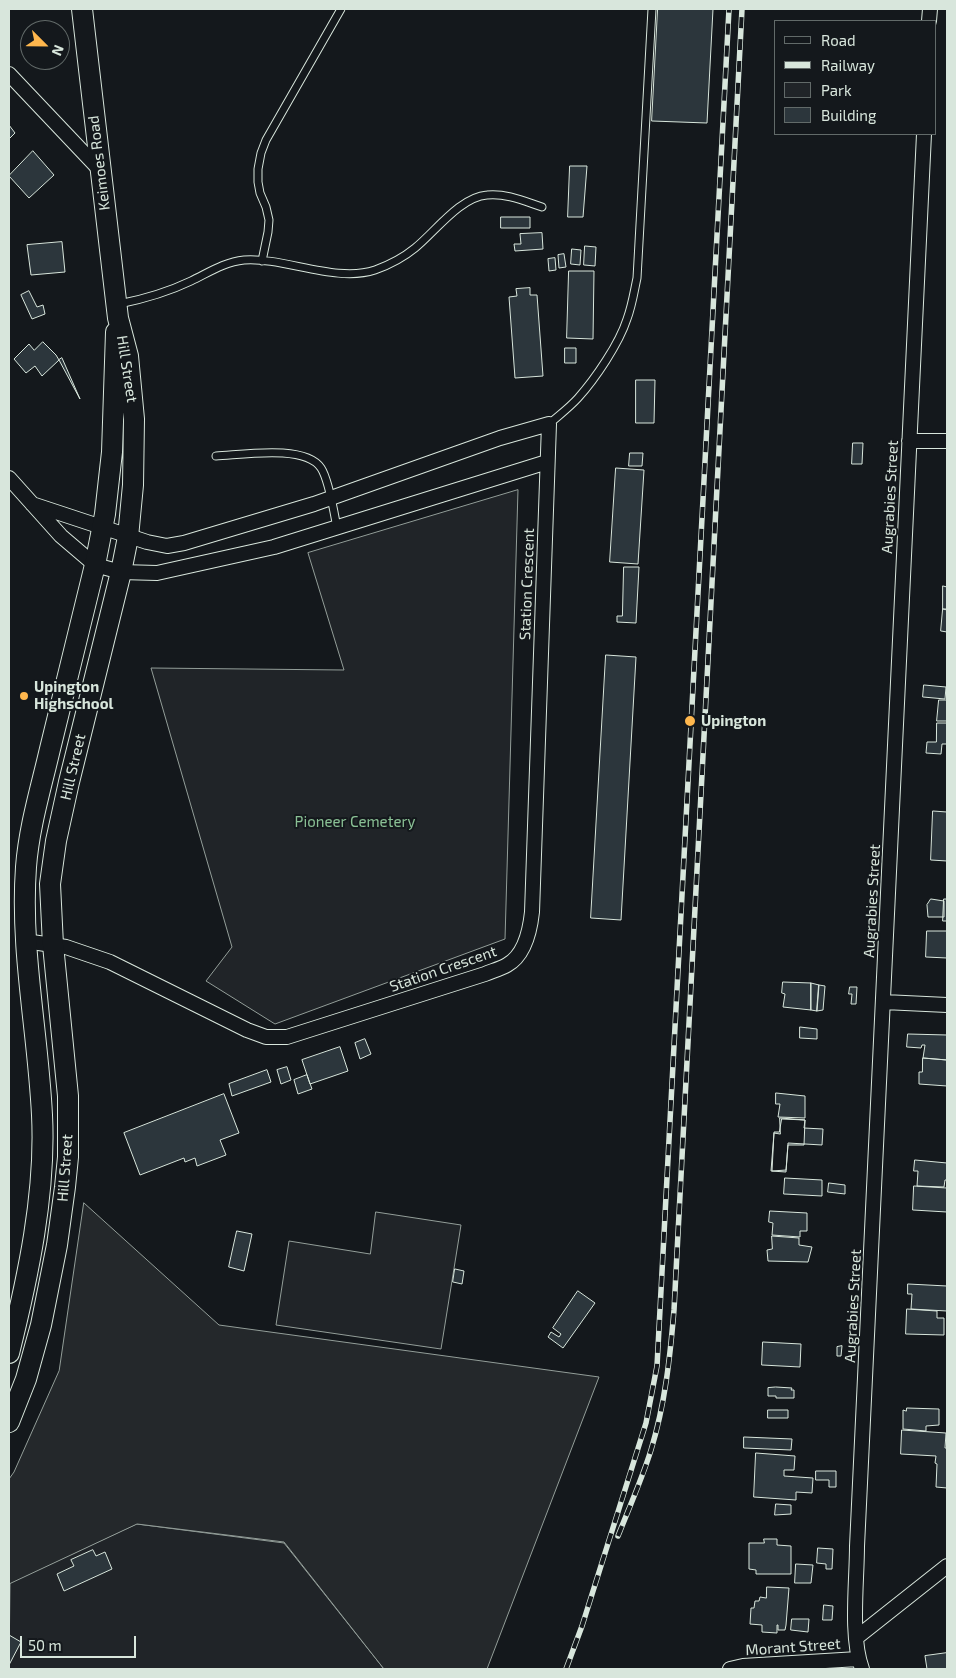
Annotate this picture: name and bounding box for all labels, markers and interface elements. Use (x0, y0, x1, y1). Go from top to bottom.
north arrow (20, 20, 70, 70)
legend (774, 20, 936, 135)
text: Road (821, 31, 856, 49)
text: N (49, 43, 68, 59)
text: Railway (821, 56, 875, 74)
text: Park (821, 81, 852, 99)
text: Building (821, 106, 876, 124)
street label: Keimoes Road (84, 114, 114, 212)
street label: Hill Street (113, 334, 141, 404)
street label: Augrabies Street (878, 440, 902, 554)
street label: Station Crescent (516, 528, 538, 640)
place label: Upington Highschool (34, 678, 113, 713)
marker: Upington Highschool (18, 690, 30, 702)
place label: Upington (701, 712, 766, 730)
marker: Upington (683, 714, 697, 728)
street label: Hill Street (57, 732, 89, 802)
park label: Pioneer Cemetery (295, 813, 415, 831)
street label: Augrabies Street (860, 844, 884, 958)
street label: Station Crescent (387, 942, 499, 996)
street label: Hill Street (54, 1134, 76, 1202)
street label: Augrabies Street (841, 1249, 865, 1363)
scale bar (22, 1626, 139, 1658)
street label: Morant Street (745, 1635, 841, 1659)
text: 50 m (28, 1636, 62, 1654)

